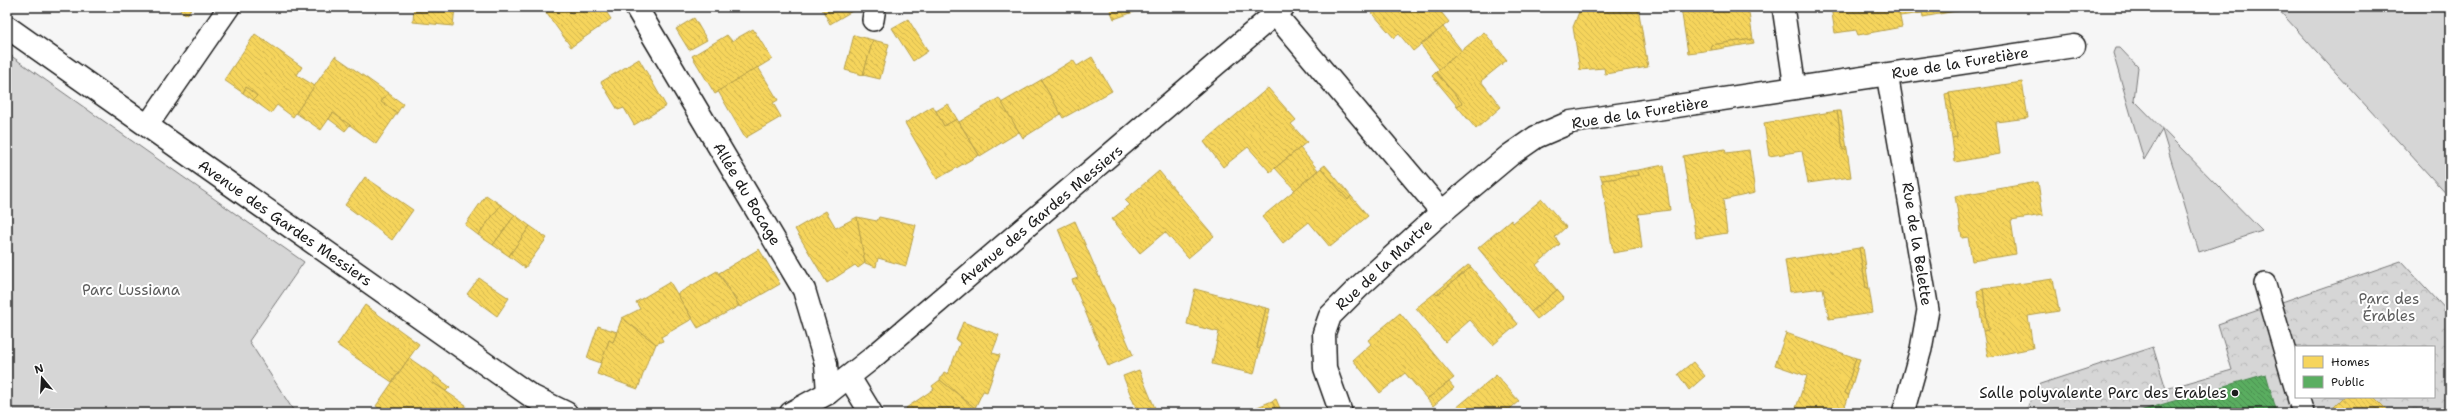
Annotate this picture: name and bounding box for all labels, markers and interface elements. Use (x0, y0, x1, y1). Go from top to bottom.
street label: Rue de la Furetière (1890, 42, 2030, 84)
street label: Rue de la Furetière (1570, 92, 1710, 134)
street label: Allée du Bocage (708, 139, 786, 249)
street label: Avenue des Gardes Messiers (955, 140, 1127, 290)
street label: Avenue des Gardes Messiers (194, 155, 376, 291)
street label: Rue de la Belette (1897, 181, 1937, 307)
street label: Rue de la Martre (1331, 215, 1437, 315)
park label: Parc Lussiana (82, 280, 181, 300)
park label: Parc des Érables (2358, 289, 2420, 326)
legend (2295, 346, 2435, 398)
text: Homes (2331, 354, 2370, 370)
north arrow (22, 358, 62, 398)
text: N (33, 360, 46, 377)
text: Public (2331, 374, 2365, 390)
place label: Salle polyvalente Parc des Erables (1979, 383, 2227, 403)
marker: Salle polyvalente Parc des Erables (2230, 388, 2240, 398)

